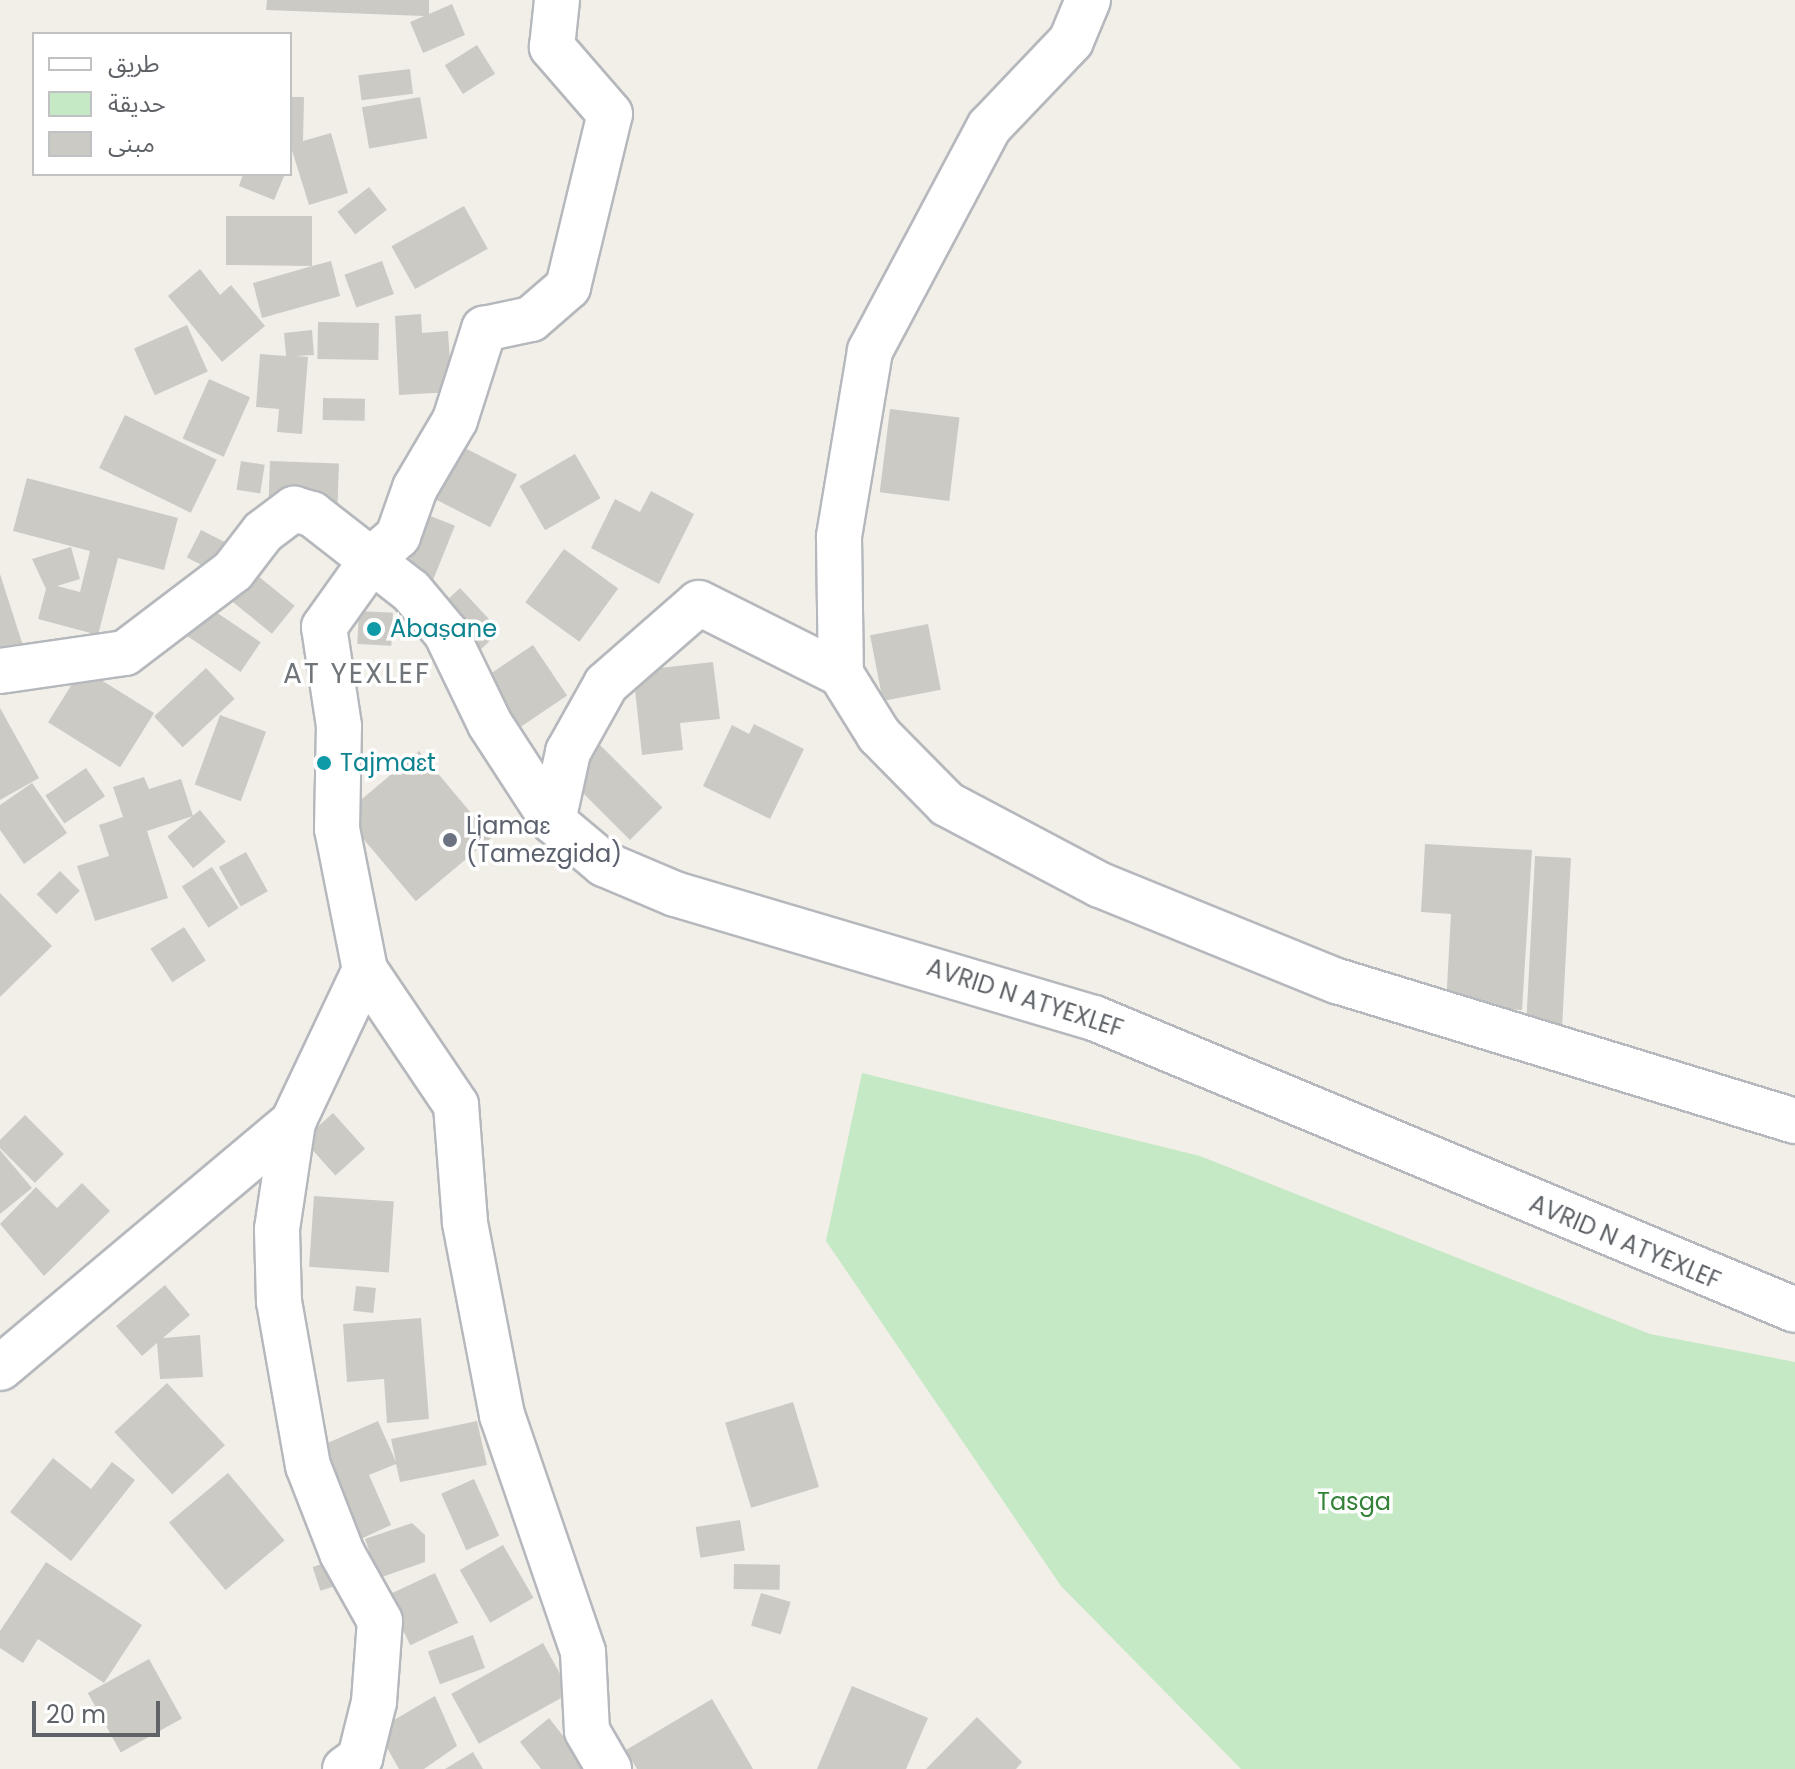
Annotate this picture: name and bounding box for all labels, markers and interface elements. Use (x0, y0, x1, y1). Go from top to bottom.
legend (32, 32, 292, 176)
text: طريق (108, 47, 160, 80)
text: حديقة (108, 87, 166, 120)
text: مبنى (108, 127, 155, 160)
place label: Abaṣane (390, 615, 497, 643)
marker: Abaṣane (365, 620, 383, 638)
district label: AT YEXLEF (283, 657, 431, 691)
place label: Tajmaɛt (340, 749, 436, 777)
marker: Tajmaɛt (315, 754, 333, 772)
place label: Ljamaɛ (Tamezgida) (466, 812, 622, 868)
marker: Ljamaɛ (Tamezgida) (441, 831, 459, 849)
street label: AVRID N ATYEXLEF (923, 953, 1127, 1043)
street label: AVRID N ATYEXLEF (1525, 1189, 1725, 1295)
park label: Tasga (1317, 1488, 1391, 1516)
scale bar (36, 1685, 164, 1735)
text: 20 m (46, 1698, 106, 1731)

